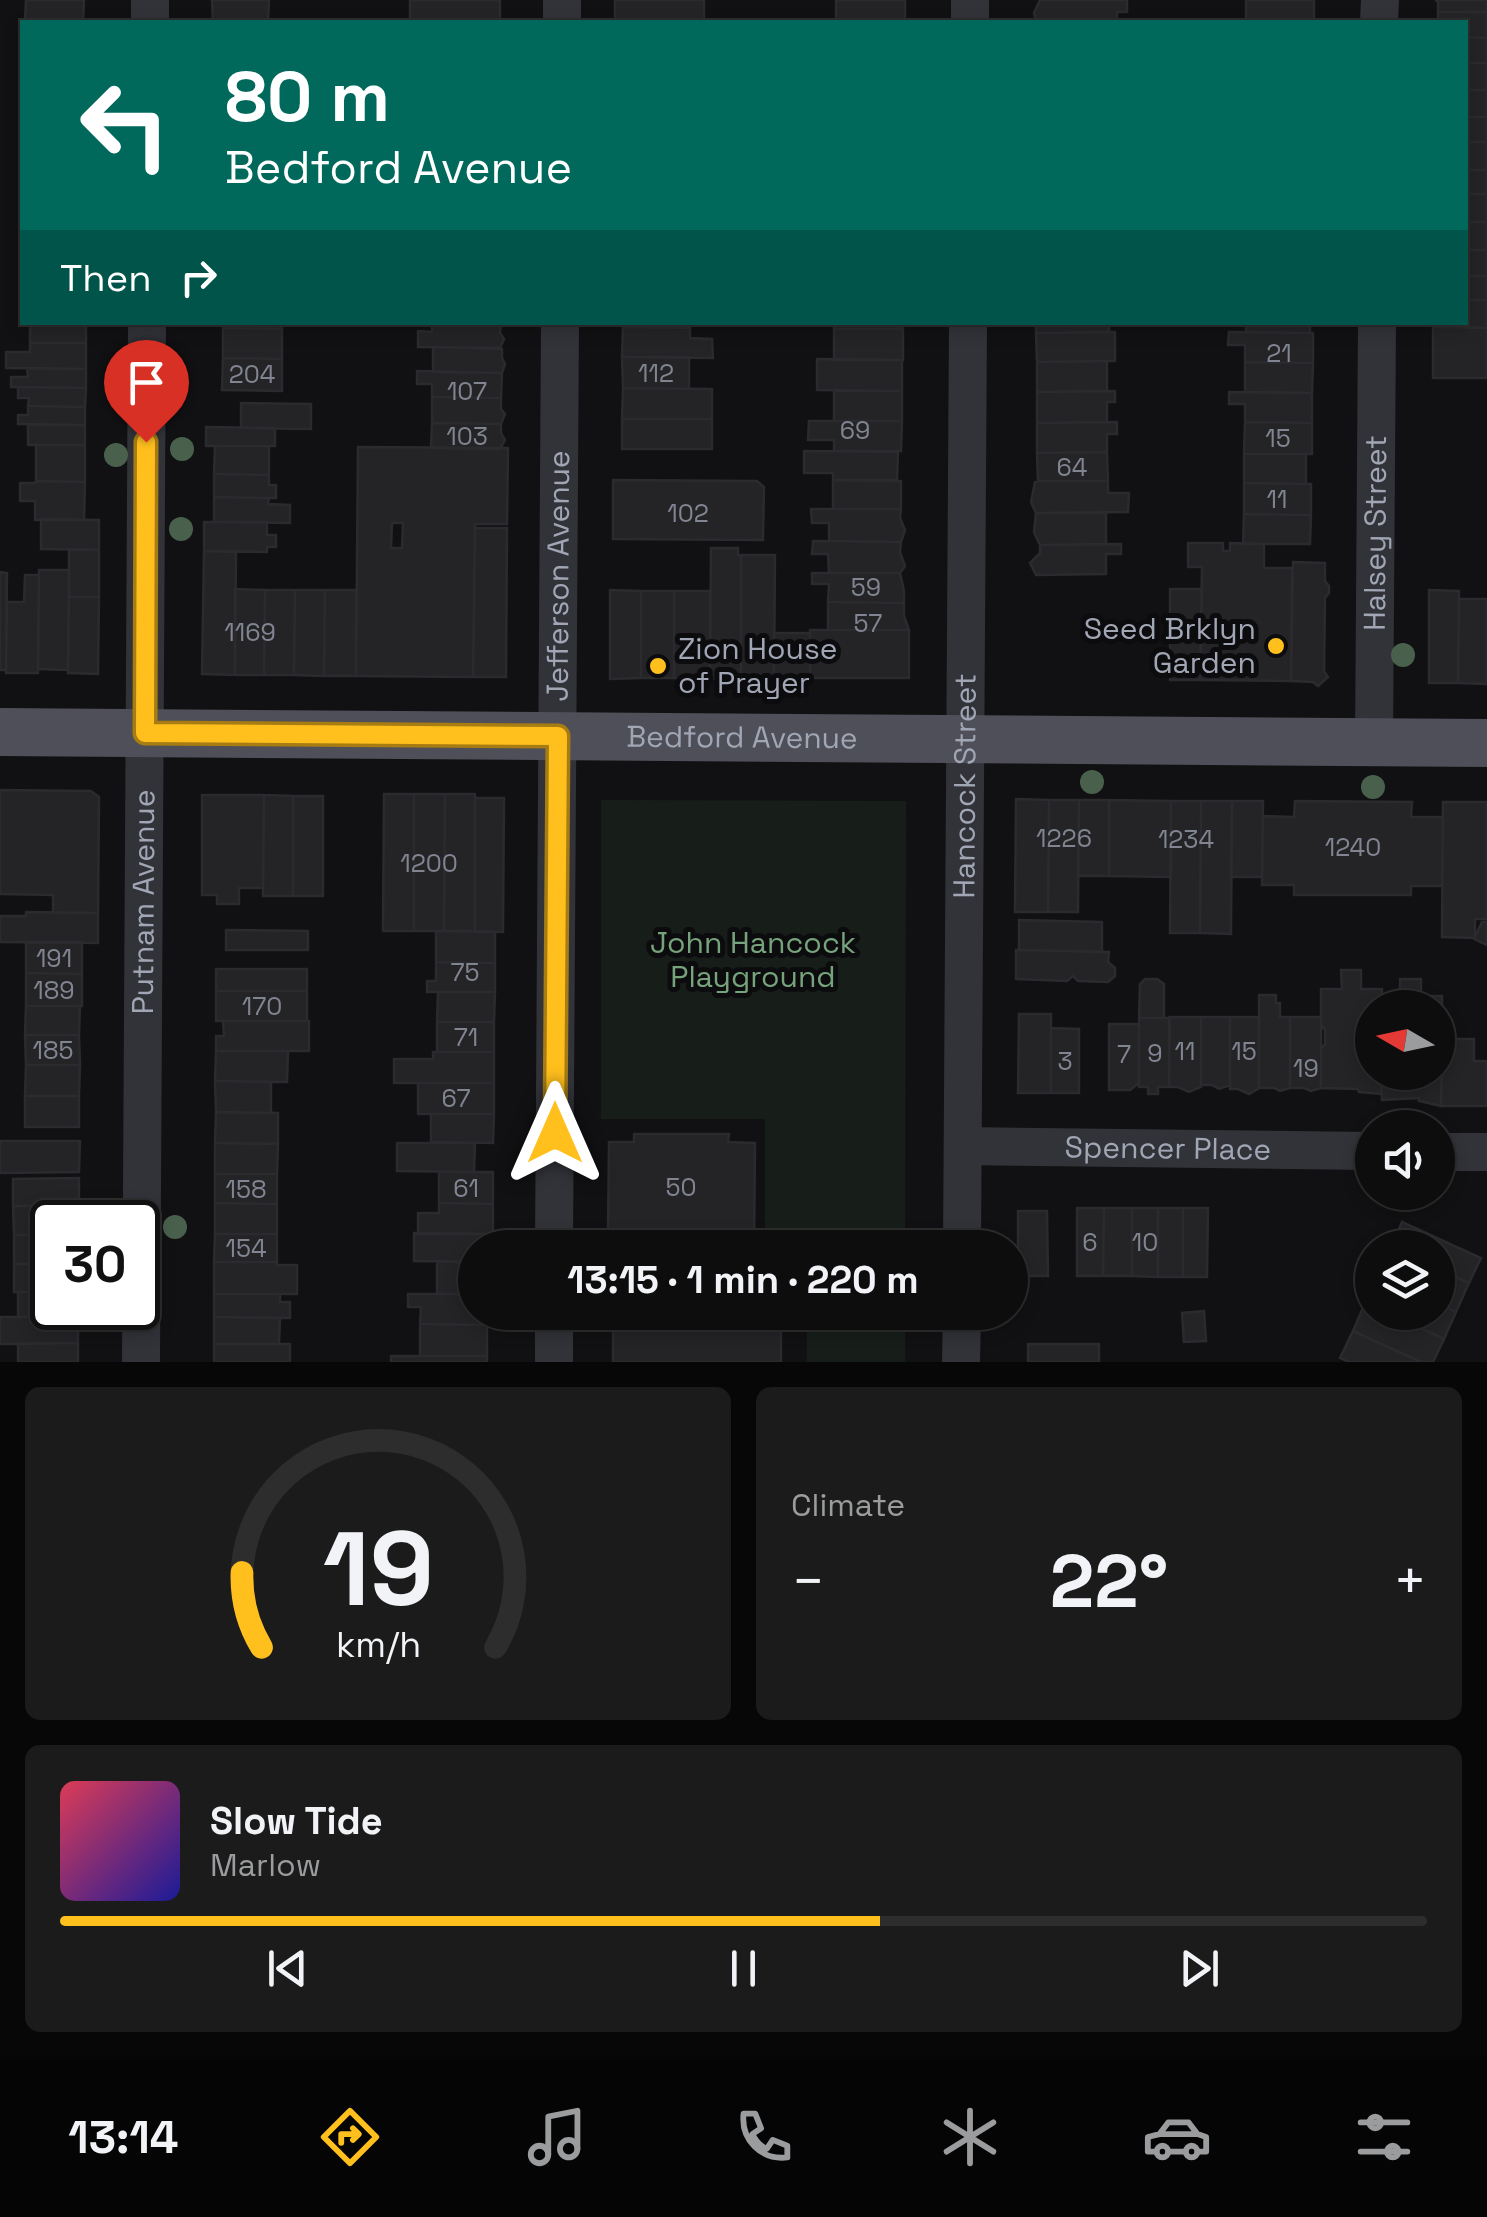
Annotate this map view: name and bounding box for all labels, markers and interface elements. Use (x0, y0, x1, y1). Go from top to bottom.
text: 80 m (225, 52, 390, 141)
icon: left (60, 60, 190, 190)
text: Bedford Avenue (225, 139, 572, 196)
icon: right (171, 250, 226, 305)
text: Then (60, 254, 151, 302)
house number: 21 (1266, 337, 1292, 369)
pin (104, 340, 189, 443)
icon: arrive (119, 355, 174, 410)
house number: 112 (638, 357, 674, 389)
house number: 204 (229, 358, 275, 390)
house number: 107 (447, 375, 487, 407)
house number: 69 (840, 414, 870, 446)
house number: 103 (446, 420, 488, 452)
house number: 15 (1265, 422, 1291, 454)
street label: Halsey Street (1355, 435, 1395, 631)
street label: Jefferson Avenue (538, 450, 578, 702)
house number: 64 (1057, 451, 1087, 483)
house number: 11 (1267, 483, 1287, 515)
house number: 102 (667, 497, 709, 529)
house number: 59 (851, 571, 881, 603)
house number: 57 (854, 607, 882, 639)
place label: Seed Brklyn Garden (1084, 609, 1256, 682)
house number: 1169 (224, 616, 276, 648)
place label: Zion House of Prayer (678, 629, 837, 702)
marker: Seed Brklyn Garden (1265, 635, 1287, 657)
marker: Zion House of Prayer (647, 655, 669, 677)
street label: Hancock Street (944, 673, 985, 899)
street label: Bedford Avenue (626, 717, 858, 757)
street label: Putnam Avenue (123, 789, 163, 1015)
house number: 1226 (1036, 822, 1092, 854)
house number: 1234 (1158, 823, 1214, 855)
house number: 1240 (1325, 831, 1381, 863)
house number: 1200 (400, 847, 458, 879)
park label: John Hancock Playground (650, 923, 856, 996)
house number: 191 (36, 942, 72, 974)
house number: 75 (450, 956, 480, 988)
house number: 189 (33, 974, 75, 1006)
house number: 170 (242, 990, 282, 1022)
north arrow (1355, 990, 1455, 1090)
map controls (1355, 990, 1455, 1330)
house number: 71 (454, 1021, 478, 1053)
house number: 185 (32, 1034, 74, 1066)
house number: 11 (1175, 1035, 1195, 1067)
house number: 15 (1231, 1035, 1257, 1067)
house number: 9 (1147, 1037, 1163, 1069)
house number: 7 (1117, 1038, 1131, 1070)
house number: 3 (1057, 1045, 1073, 1077)
house number: 19 (1293, 1052, 1319, 1084)
position arrow (503, 1081, 607, 1185)
house number: 67 (441, 1082, 471, 1114)
button: sound (1355, 1110, 1455, 1210)
street label: Spencer Place (1064, 1127, 1272, 1169)
house number: 50 (665, 1171, 697, 1203)
house number: 61 (453, 1172, 479, 1204)
house number: 158 (225, 1173, 267, 1205)
speed limit sign: 30 (30, 1200, 160, 1330)
house number: 6 (1082, 1226, 1098, 1258)
house number: 10 (1132, 1226, 1158, 1258)
button: layers (1355, 1230, 1455, 1330)
house number: 154 (225, 1232, 267, 1264)
text: 13:15 · 1 min · 220 m (567, 1256, 919, 1304)
text: Climate (791, 1485, 905, 1525)
text: 19 (322, 1503, 434, 1635)
text: 22° (1050, 1533, 1168, 1629)
text: − (791, 1546, 825, 1616)
text: + (1393, 1546, 1427, 1616)
text: km/h (335, 1622, 421, 1667)
text: Slow Tide (210, 1797, 383, 1845)
text: Marlow (210, 1845, 321, 1885)
icon: previous (260, 1941, 315, 1996)
icon: pause (716, 1941, 771, 1996)
icon: next (1172, 1941, 1227, 1996)
icon: directions (315, 2102, 385, 2172)
icon: music (522, 2102, 592, 2172)
icon: phone (729, 2102, 799, 2172)
icon: climate (935, 2102, 1005, 2172)
icon: car (1142, 2102, 1212, 2172)
icon: filters (1349, 2102, 1419, 2172)
text: 13:14 (68, 2109, 178, 2166)

